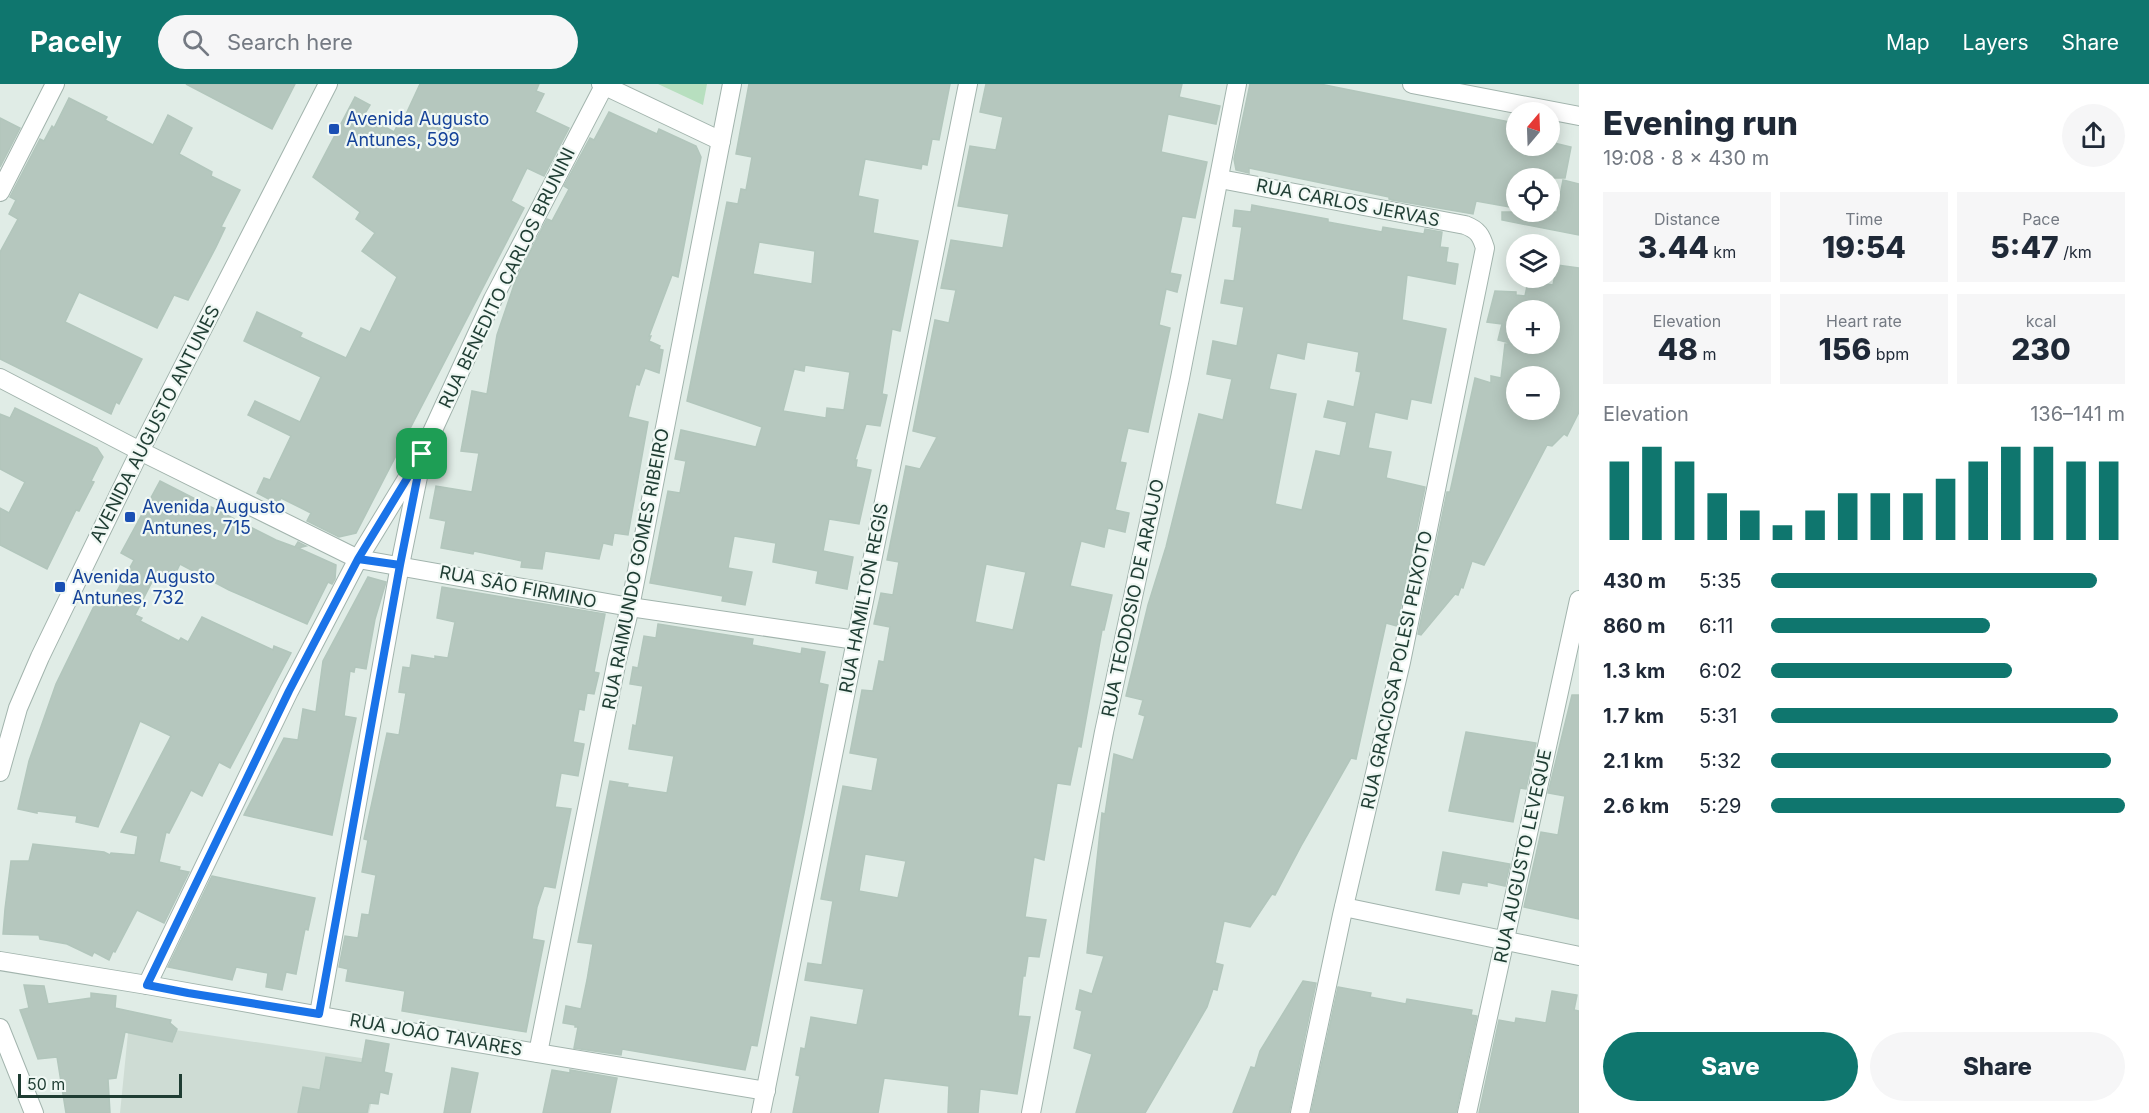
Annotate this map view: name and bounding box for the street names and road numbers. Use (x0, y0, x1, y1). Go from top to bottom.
street label: RUA BENEDITO CARLOS BRUNINI (434, 144, 579, 411)
street label: RUA CARLOS JERVAS (1255, 174, 1442, 231)
street label: AVENIDA AUGUSTO ANTUNES (85, 302, 224, 546)
street label: RUA RAIMUNDO GOMES RIBEIRO (598, 426, 673, 711)
street label: RUA TEODOSIO DE ARAUJO (1097, 477, 1168, 719)
street label: RUA HAMILTON REGIS (835, 501, 892, 695)
street label: RUA GRACIOSA POLESI PEIXOTO (1357, 529, 1436, 811)
street label: RUA SÃO FIRMINO (438, 560, 599, 612)
street label: RUA AUGUSTO LEVEQUE (1490, 747, 1555, 965)
street label: RUA JOÃO TAVARES (348, 1008, 524, 1060)

